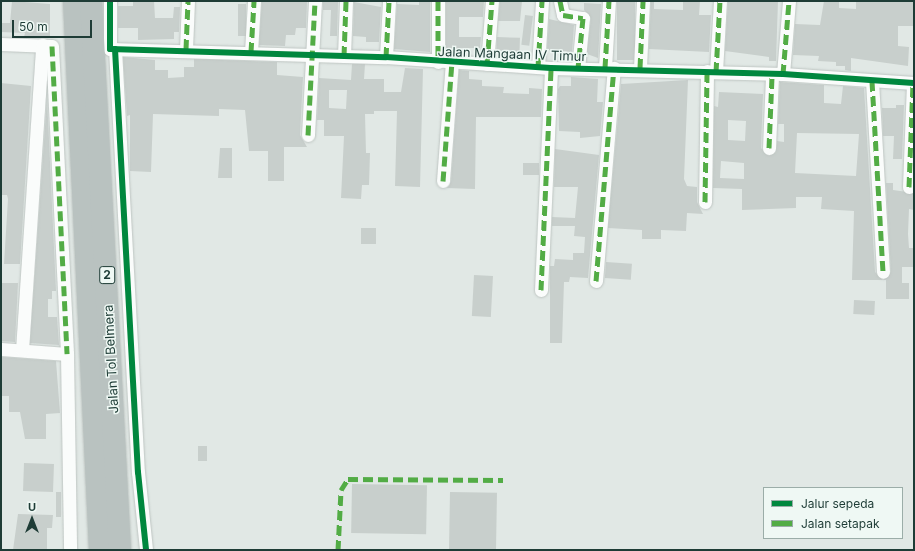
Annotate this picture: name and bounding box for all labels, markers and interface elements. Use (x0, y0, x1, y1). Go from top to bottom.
scale bar (14, 12, 94, 38)
text: 50 m (19, 19, 48, 34)
street label: Jalan Mangaan IV Timur (437, 44, 587, 64)
road number: 2 (99, 265, 115, 285)
street label: Jalan Tol Belmera (100, 304, 122, 414)
legend (763, 487, 903, 539)
text: Jalur sepeda (801, 496, 874, 511)
north arrow (12, 499, 52, 539)
text: U (28, 500, 36, 514)
text: Jalan setapak (801, 516, 880, 531)

